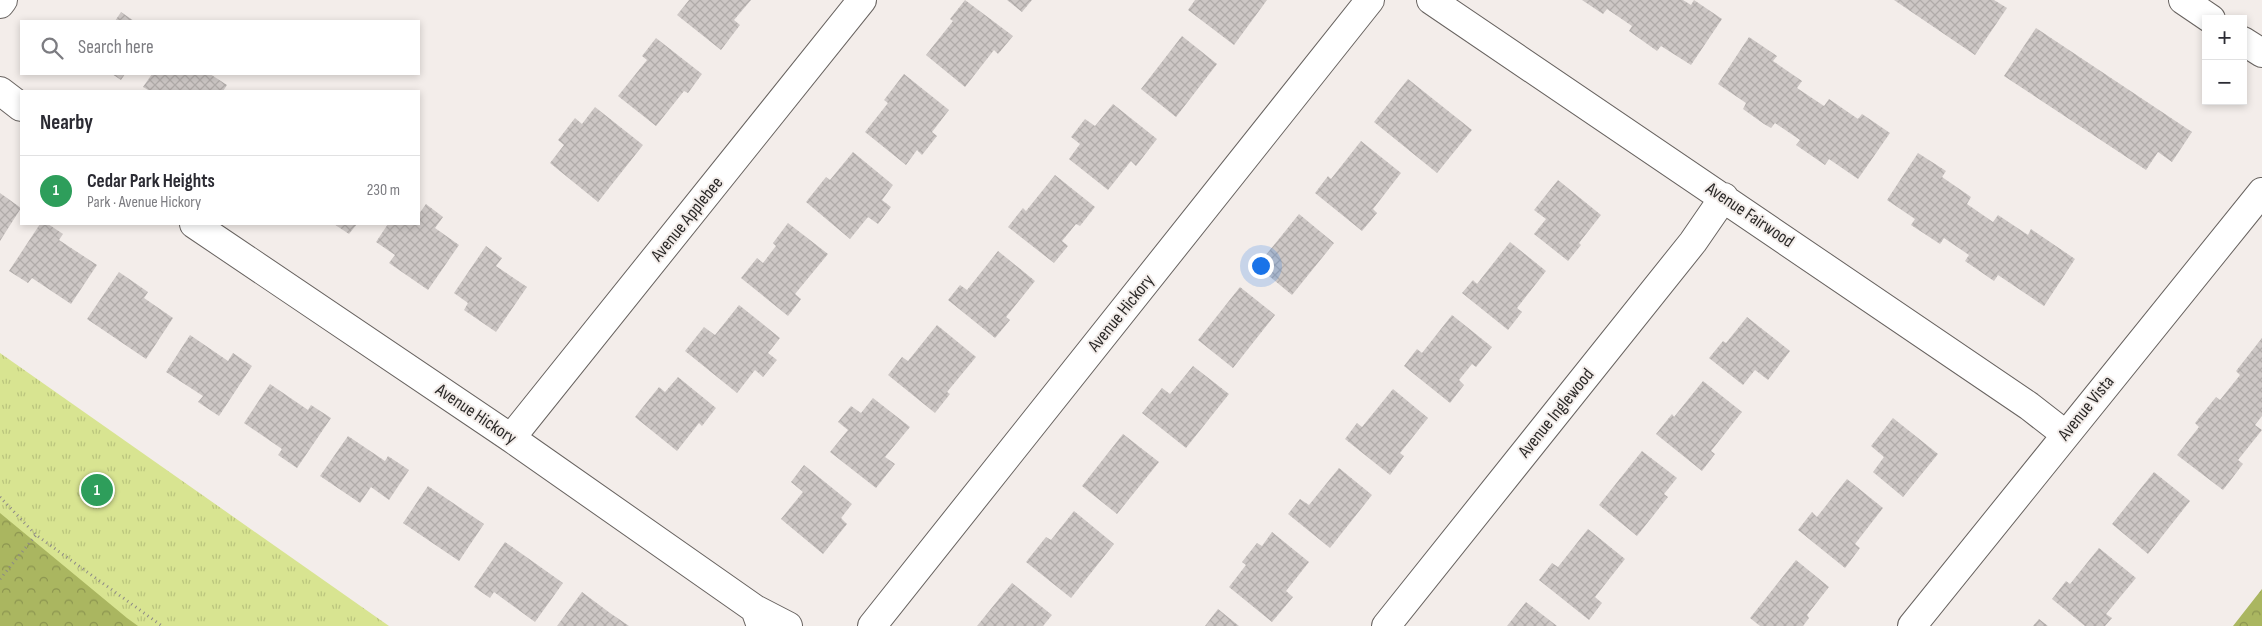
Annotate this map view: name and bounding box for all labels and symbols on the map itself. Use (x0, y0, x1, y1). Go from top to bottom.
street label: Avenue Applebee (646, 173, 727, 266)
street label: Avenue Fairwood (1701, 177, 1798, 252)
your location (1248, 253, 1274, 279)
street label: Avenue Hickory (1083, 270, 1158, 356)
street label: Avenue Inglewood (1513, 364, 1598, 463)
street label: Avenue Vista (2053, 371, 2118, 445)
street label: Avenue Hickory (431, 379, 520, 449)
pin: 1 (81, 471, 113, 509)

